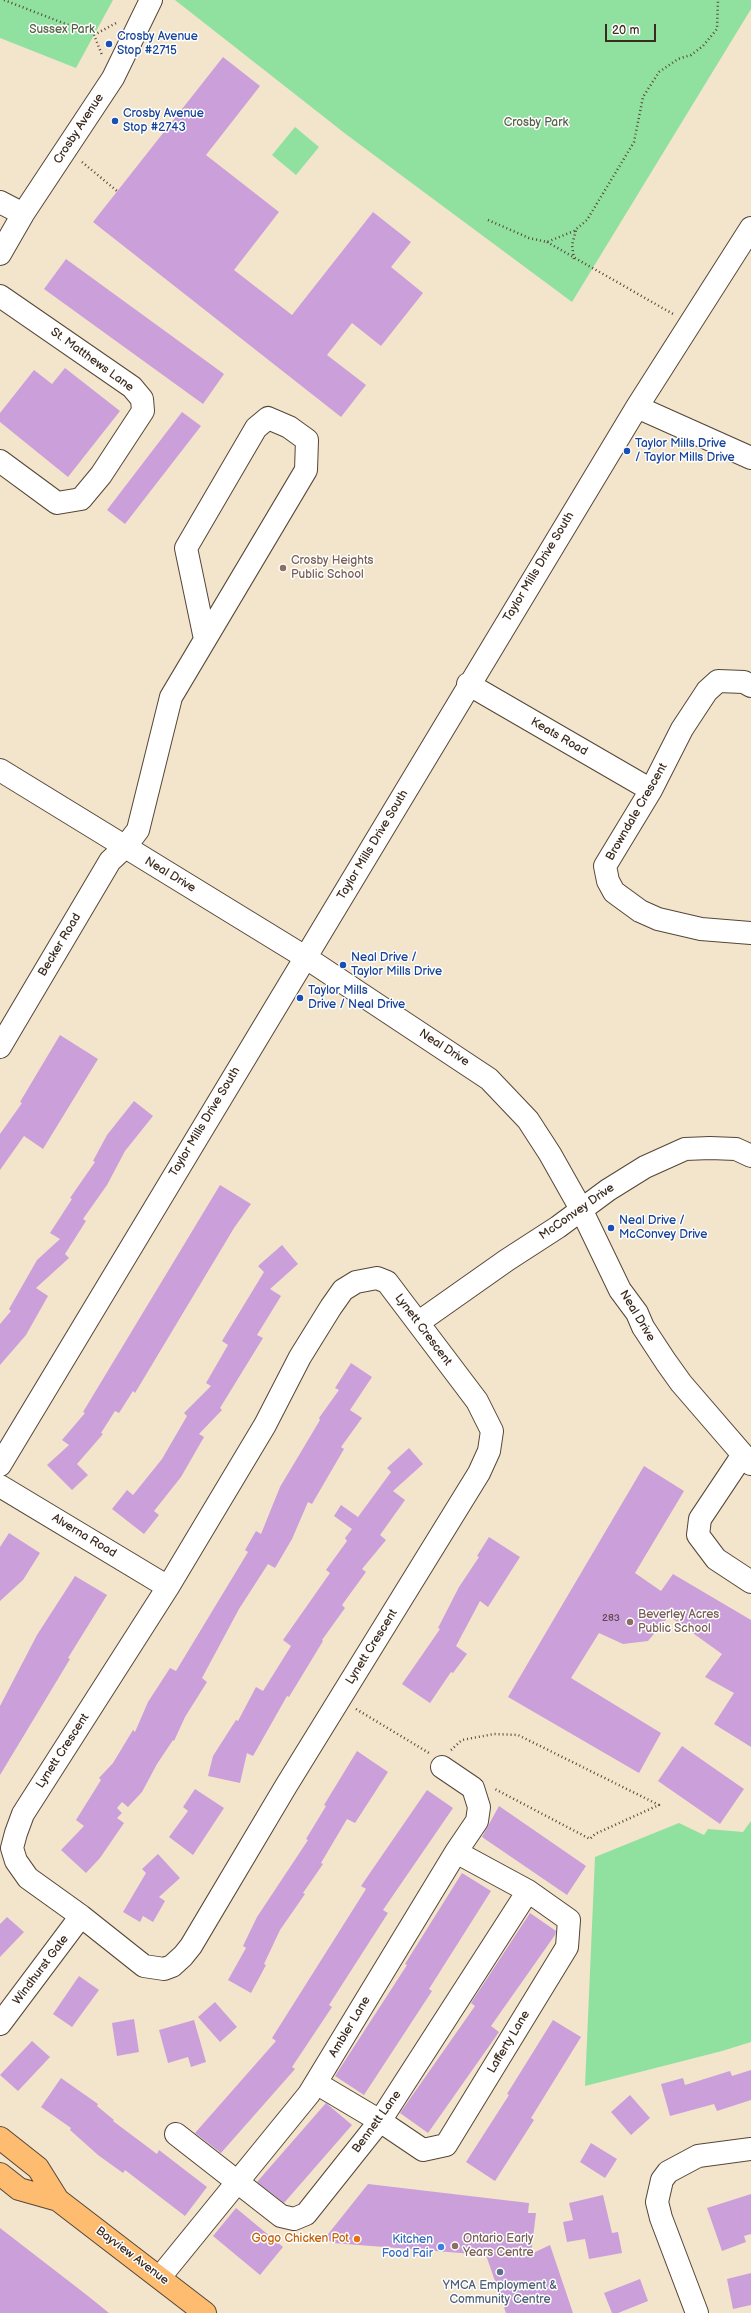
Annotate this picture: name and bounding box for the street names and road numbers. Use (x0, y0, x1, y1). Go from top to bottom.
street label: Crosby Avenue (51, 91, 107, 167)
street label: St. Matthews Lane (48, 325, 136, 395)
street label: Taylor Mills Drive South (501, 510, 577, 624)
street label: Keats Road (528, 715, 590, 759)
street label: Browndale Crescent (603, 761, 671, 863)
street label: Taylor Mills Drive South (335, 788, 411, 902)
street label: Neal Drive (142, 854, 198, 896)
street label: Becker Road (36, 911, 84, 979)
street label: Neal Drive (416, 1026, 472, 1070)
street label: Taylor Mills Drive South (167, 1065, 243, 1179)
street label: McConvey Drive (537, 1181, 617, 1243)
street label: Neal Drive (616, 1288, 658, 1344)
street label: Lynett Crescent (391, 1291, 455, 1369)
street label: Alverna Road (49, 1511, 119, 1561)
street label: Lynett Crescent (343, 1607, 401, 1687)
street label: Lynett Crescent (34, 1711, 92, 1791)
street label: Windhurst Gate (10, 1932, 72, 2008)
street label: Ambler Lane (326, 1994, 374, 2060)
street label: Lafferty Lane (485, 2008, 533, 2076)
street label: Bennett Lane (349, 2088, 405, 2156)
street label: Bayview Avenue (93, 2224, 171, 2288)

